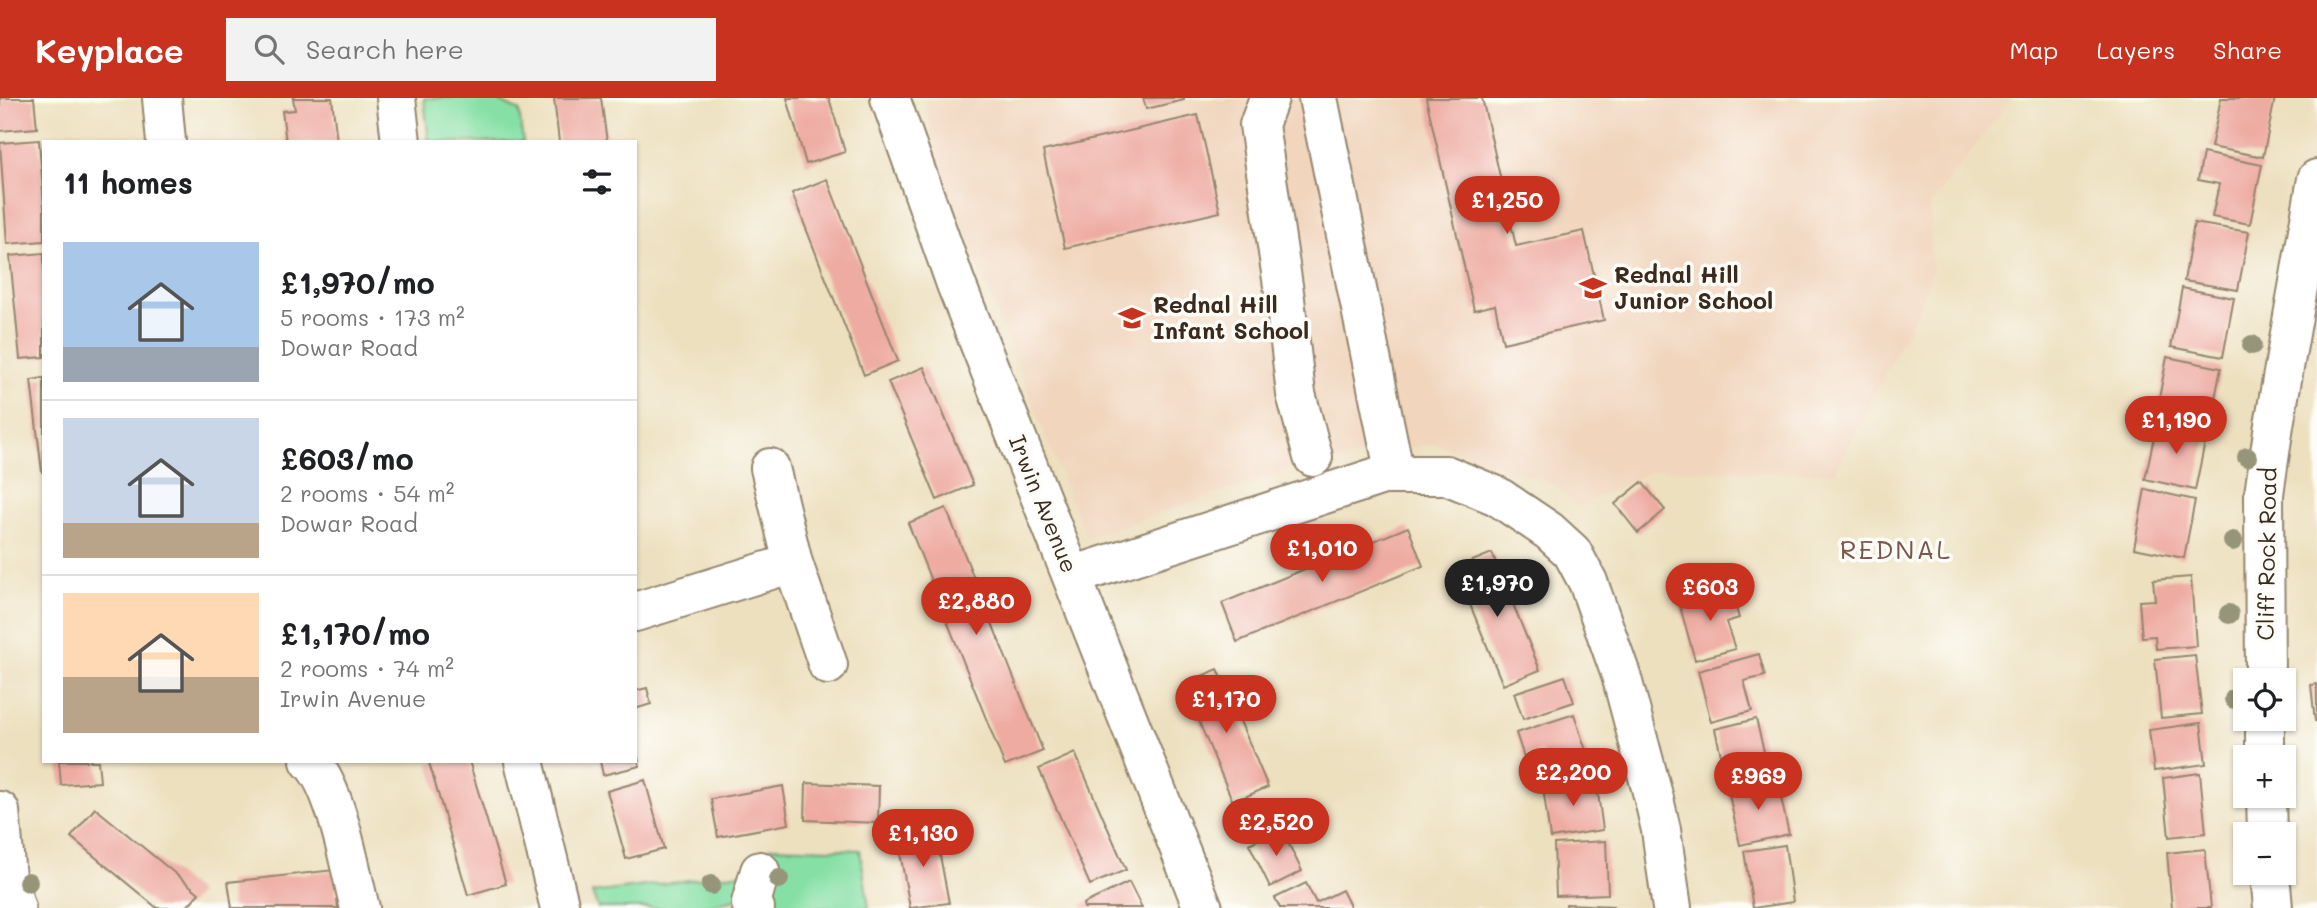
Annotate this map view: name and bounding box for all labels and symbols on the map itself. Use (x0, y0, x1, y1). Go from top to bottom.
pin: £1,250 (1450, 176, 1564, 236)
place label: Rednal Hill Junior School (1614, 259, 1773, 315)
school or university icon: Rednal Hill Junior School (1578, 273, 1608, 303)
place label: Rednal Hill Infant School (1153, 289, 1309, 345)
school or university icon: Rednal Hill Infant School (1117, 303, 1147, 333)
pin: £1,190 (2119, 396, 2233, 456)
street label: Irwin Avenue (1003, 430, 1085, 577)
street label: Cliff Rock Road (2249, 467, 2283, 641)
pin: £1,010 (1265, 524, 1379, 584)
district label: REDNAL (1840, 532, 1952, 566)
pin: £1,970 (1440, 560, 1554, 619)
pin: £603 (1669, 564, 1751, 623)
pin: £2,880 (919, 578, 1033, 637)
pin: £1,170 (1169, 676, 1283, 735)
pin: £2,200 (1516, 748, 1630, 808)
pin: £969 (1717, 752, 1799, 812)
pin: £2,520 (1219, 798, 1333, 858)
pin: £1,130 (866, 810, 980, 869)

